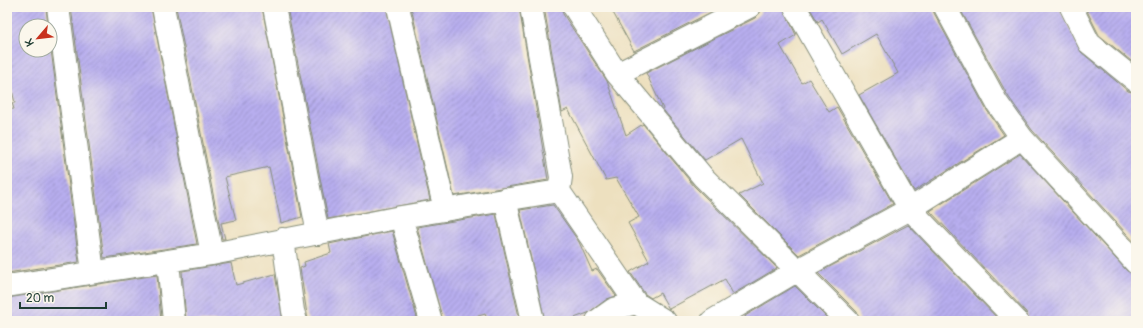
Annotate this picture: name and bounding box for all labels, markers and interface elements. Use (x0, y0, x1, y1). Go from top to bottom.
north arrow (18, 18, 58, 58)
text: K (22, 36, 37, 48)
scale bar (20, 284, 106, 310)
text: 20 m (26, 291, 55, 306)

